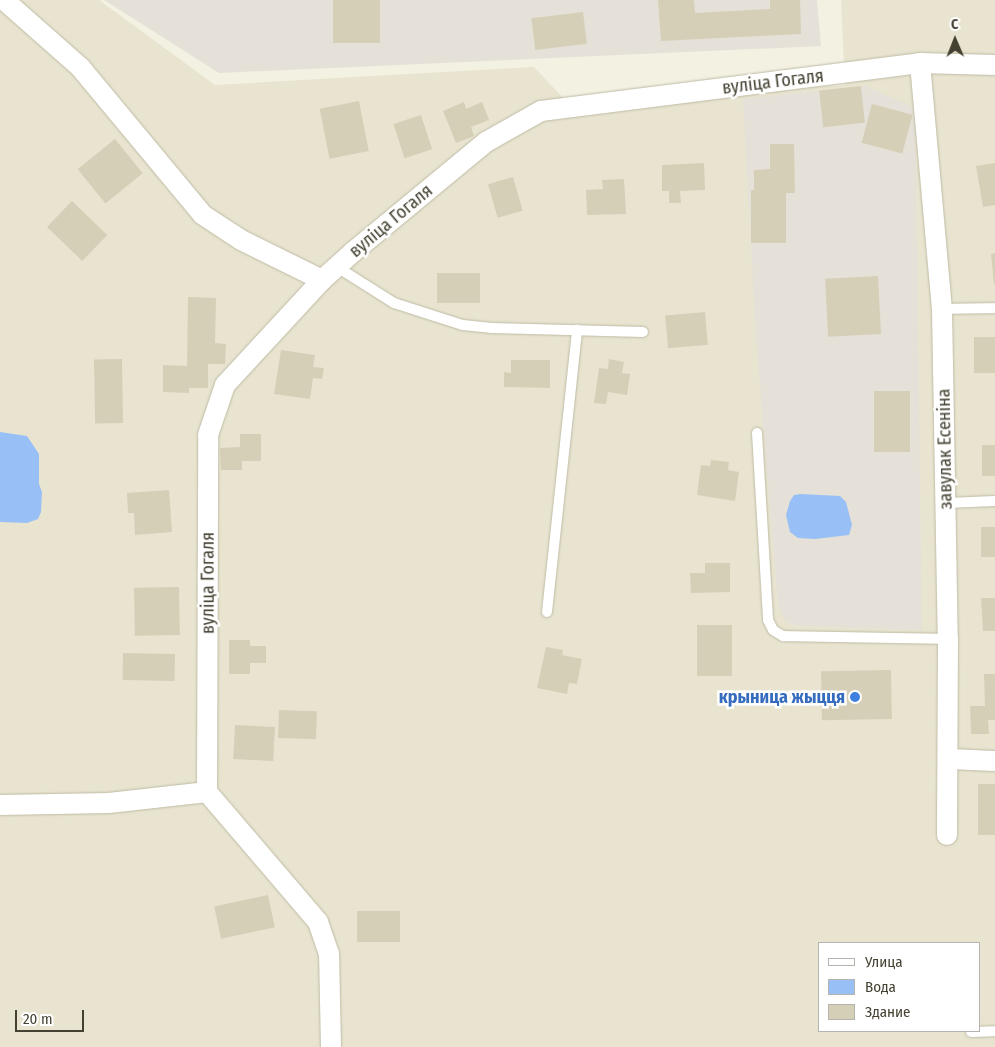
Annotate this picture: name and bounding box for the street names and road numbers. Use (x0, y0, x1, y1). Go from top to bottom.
street label: вуліца Гогаля (721, 65, 825, 99)
street label: вуліца Гогаля (345, 180, 437, 262)
street label: завулак Есеніна (933, 388, 957, 510)
street label: вуліца Гогаля (197, 532, 219, 634)

